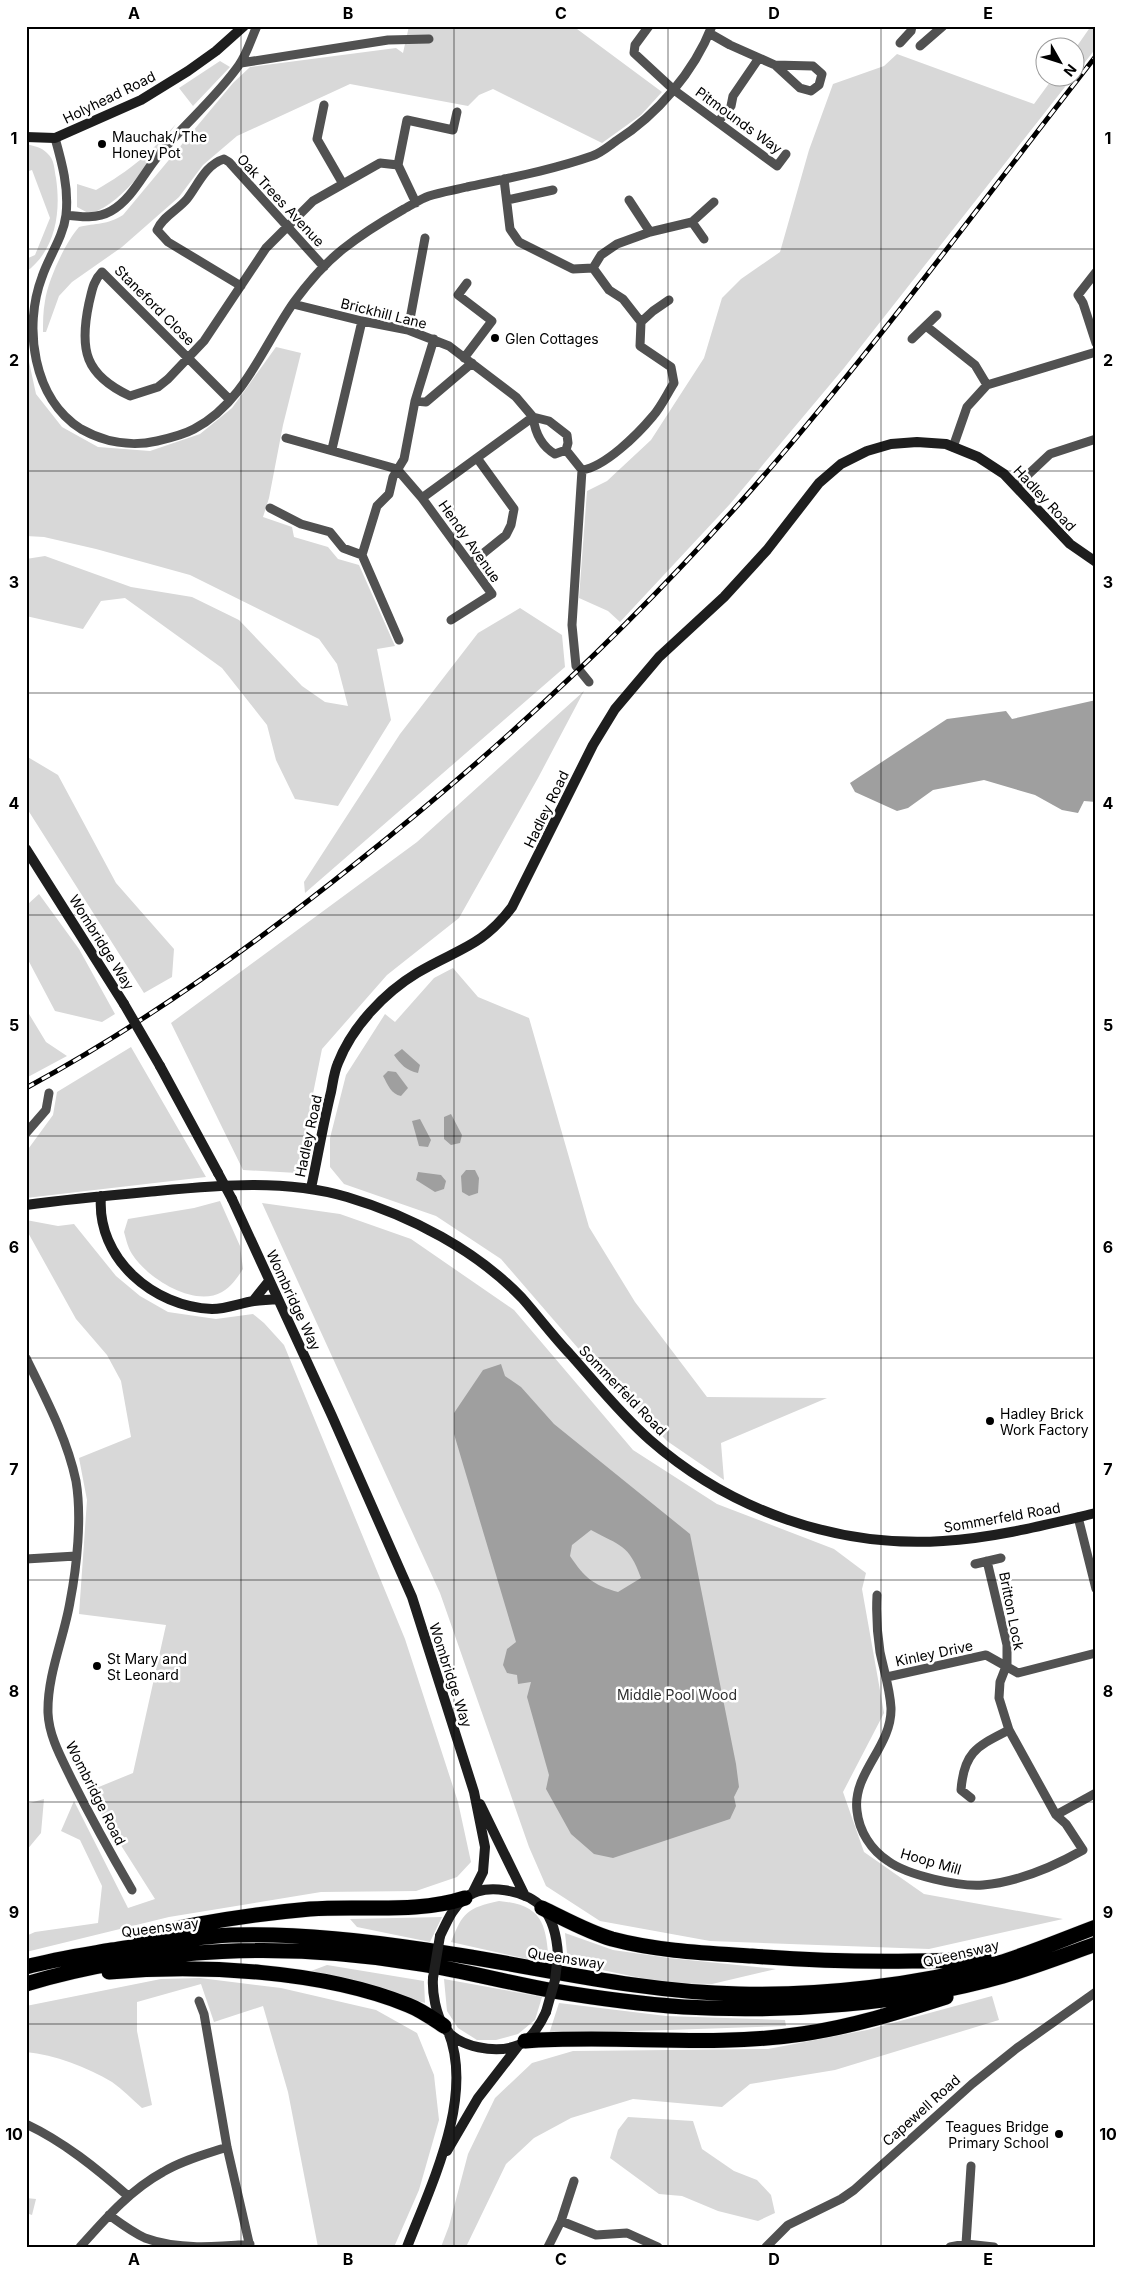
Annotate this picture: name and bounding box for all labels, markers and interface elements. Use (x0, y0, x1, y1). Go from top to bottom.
text: A (128, 3, 140, 23)
text: B (343, 3, 353, 23)
text: C (555, 3, 567, 23)
text: D (768, 3, 780, 23)
text: E (983, 3, 993, 23)
north arrow (1034, 38, 1084, 88)
text: N (1061, 61, 1080, 80)
street label: Holyhead Road (60, 67, 158, 127)
street label: Pitmounds Way (692, 83, 786, 157)
text: 1 (11, 128, 17, 148)
place label: Mauchak/ The Honey Pot (112, 128, 207, 161)
text: 1 (1105, 128, 1111, 148)
marker: Mauchak/ The Honey Pot (96, 138, 108, 150)
street label: Oak Trees Avenue (234, 150, 328, 250)
street label: Staneford Close (111, 261, 199, 349)
street label: Brickhill Lane (339, 294, 429, 332)
place label: Glen Cottages (505, 330, 599, 347)
marker: Glen Cottages (489, 332, 501, 344)
text: 2 (9, 350, 19, 370)
text: 2 (1103, 350, 1113, 370)
street label: Hadley Road (1010, 462, 1080, 534)
street label: Hendy Avenue (435, 497, 505, 585)
text: 3 (9, 572, 19, 592)
text: 3 (1103, 572, 1113, 592)
street label: Hadley Road (520, 768, 572, 850)
text: 4 (9, 793, 20, 813)
text: 4 (1103, 793, 1114, 813)
street label: Wombridge Way (66, 891, 138, 993)
text: 5 (9, 1015, 19, 1035)
text: 5 (1103, 1015, 1113, 1035)
street label: Hadley Road (291, 1093, 325, 1179)
text: 6 (9, 1237, 19, 1257)
text: 6 (1103, 1237, 1113, 1257)
street label: Wombridge Way (263, 1247, 325, 1353)
street label: Sommerfeld Road (576, 1342, 670, 1438)
place label: Hadley Brick Work Factory (1000, 1405, 1089, 1438)
marker: Hadley Brick Work Factory (984, 1415, 996, 1427)
text: 7 (9, 1459, 19, 1479)
text: 7 (1103, 1459, 1113, 1479)
street label: Sommerfeld Road (942, 1498, 1062, 1536)
street label: Britton Lock (996, 1570, 1028, 1652)
street label: Wombridge Way (426, 1621, 476, 1730)
street label: Kinley Drive (894, 1636, 974, 1670)
place label: St Mary and St Leonard (107, 1650, 187, 1683)
marker: St Mary and St Leonard (91, 1660, 103, 1672)
text: 8 (9, 1681, 19, 1701)
text: 8 (1103, 1681, 1113, 1701)
park label: Middle Pool Wood (617, 1686, 737, 1703)
street label: Wombridge Road (62, 1738, 130, 1848)
street label: Hoop Mill (899, 1844, 963, 1878)
text: 9 (9, 1902, 19, 1922)
text: 9 (1103, 1902, 1113, 1922)
street label: Queensway (120, 1914, 200, 1940)
street label: Queensway (921, 1936, 1001, 1970)
street label: Queensway (526, 1944, 606, 1973)
street label: Capewell Road (879, 2071, 963, 2149)
place label: Teagues Bridge Primary School (945, 2118, 1049, 2151)
text: 10 (5, 2124, 23, 2144)
text: 10 (1099, 2124, 1117, 2144)
marker: Teagues Bridge Primary School (1053, 2128, 1065, 2140)
text: A (128, 2249, 140, 2269)
text: B (343, 2249, 353, 2269)
text: C (555, 2249, 567, 2269)
text: D (768, 2249, 780, 2269)
text: E (983, 2249, 993, 2269)

